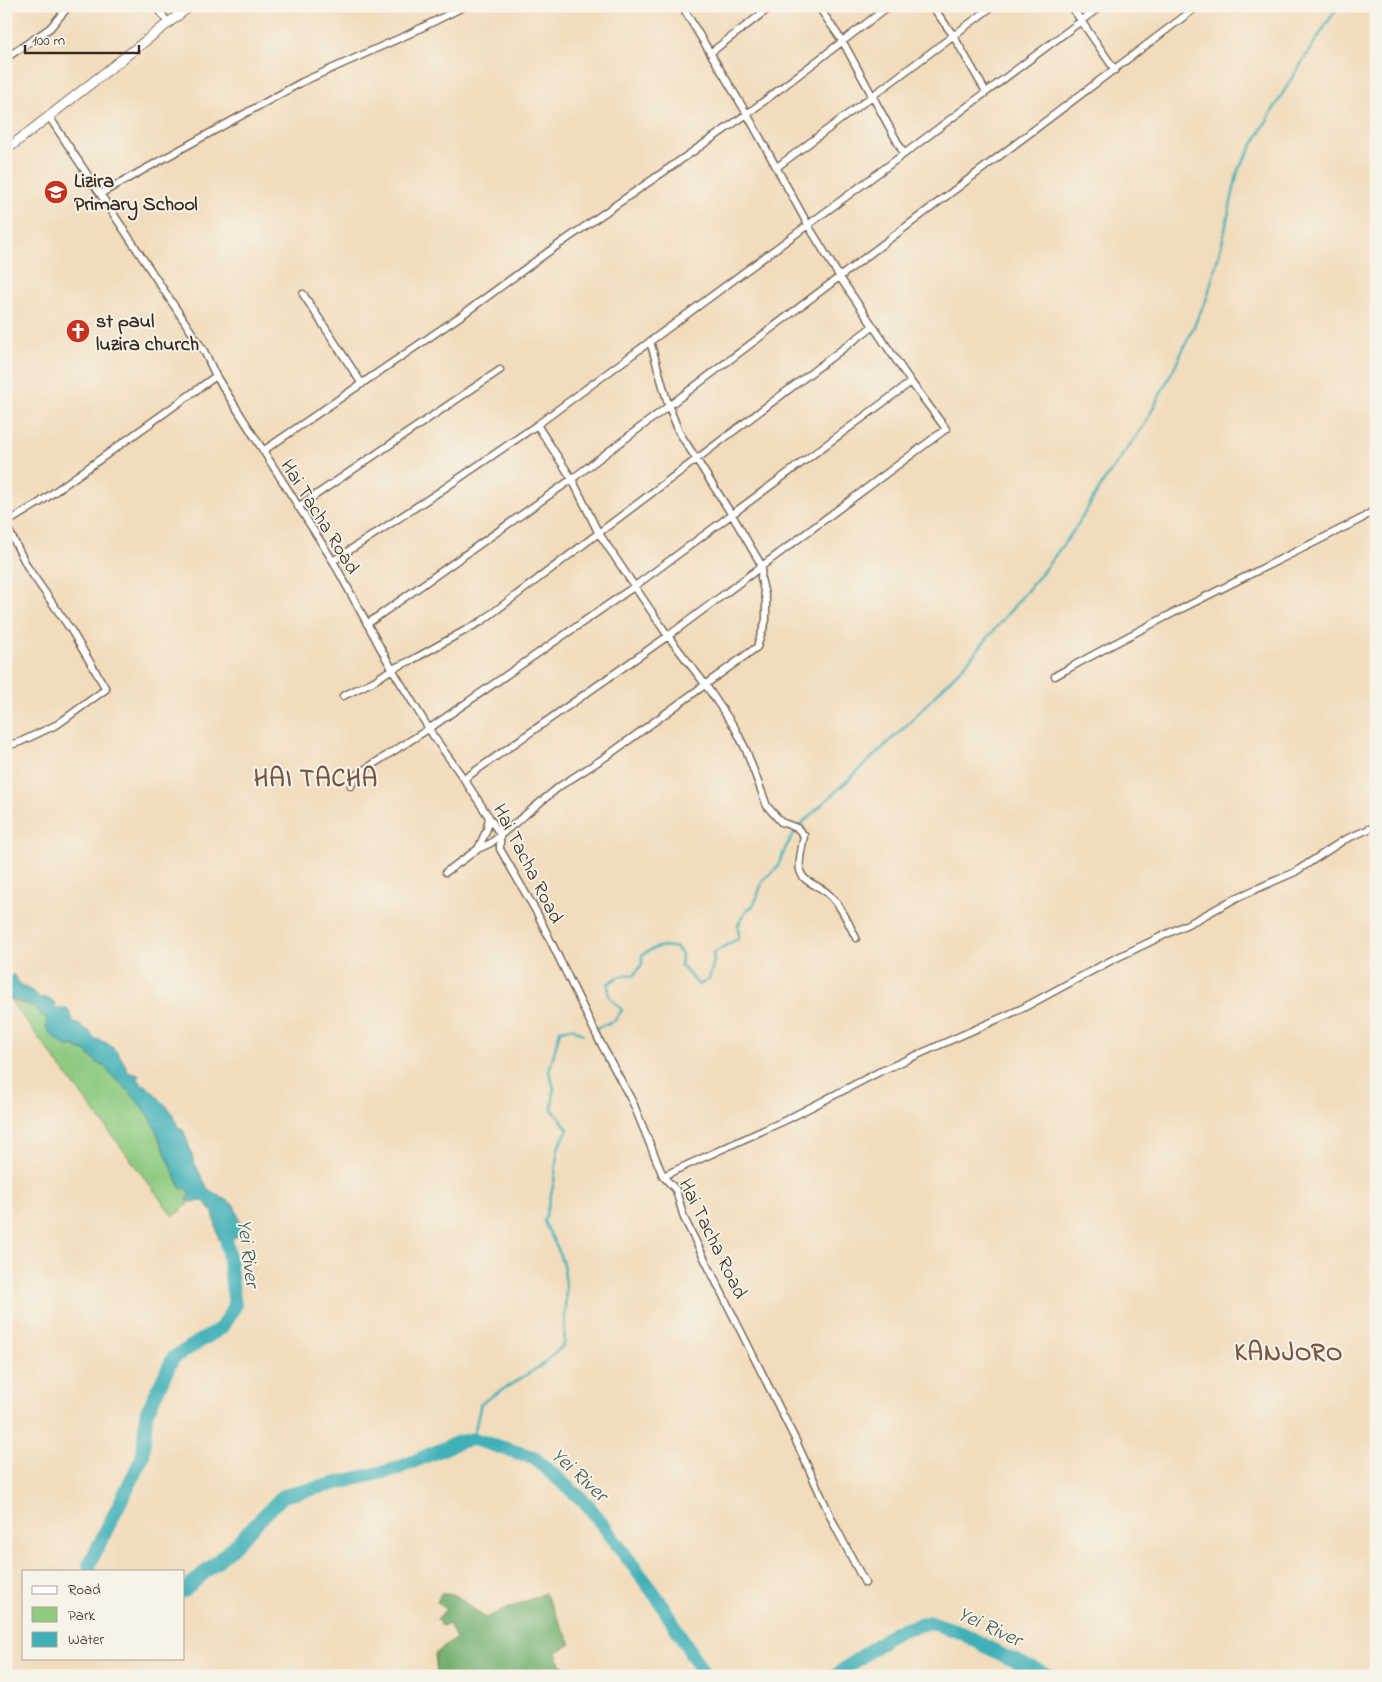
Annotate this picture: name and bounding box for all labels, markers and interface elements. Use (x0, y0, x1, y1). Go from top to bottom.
scale bar (25, 22, 139, 54)
text: 100 m (32, 30, 65, 52)
place label: Lizira Primary School (74, 168, 198, 221)
school or university icon: Lizira Primary School (43, 179, 69, 205)
place label: st paul luzira church (96, 308, 199, 360)
church icon: st paul luzira church (65, 318, 91, 344)
street label: Hai Tacha Road (272, 454, 366, 581)
district label: HAI TACHA (254, 762, 378, 798)
street label: Hai Tacha Road (484, 799, 569, 929)
street label: Hai Tacha Road (670, 1174, 753, 1304)
water label: Yei River (228, 1218, 266, 1291)
district label: KANJORO (1234, 1336, 1344, 1372)
water label: Yei River (543, 1441, 616, 1511)
legend (22, 1570, 185, 1660)
text: Road (68, 1579, 101, 1601)
water label: Yei River (952, 1600, 1029, 1657)
text: Park (68, 1605, 96, 1627)
text: Water (68, 1629, 104, 1651)

